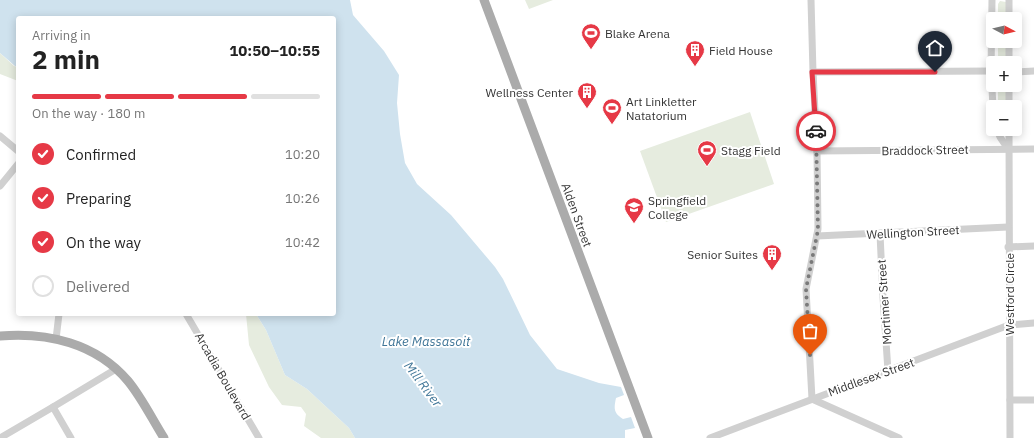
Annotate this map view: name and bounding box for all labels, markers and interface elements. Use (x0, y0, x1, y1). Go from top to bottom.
north arrow (986, 12, 1022, 48)
map controls (986, 12, 1022, 136)
sports icon: Blake Arena (580, 22, 602, 50)
place label: Blake Arena (605, 26, 670, 41)
text: Arriving in (32, 27, 91, 44)
pin (918, 31, 952, 72)
icon: home (924, 37, 946, 59)
building icon: Field House (684, 39, 706, 67)
text: 10:50–10:55 (229, 41, 320, 60)
text: 2 min (32, 42, 100, 76)
place label: Field House (709, 43, 773, 58)
button: + (986, 56, 1022, 92)
building icon: Wellness Center (576, 81, 598, 109)
place label: Wellness Center (486, 85, 574, 100)
place label: Art Linkletter Natatorium (626, 94, 697, 123)
sports icon: Art Linkletter Natatorium (601, 97, 623, 125)
button: − (986, 100, 1022, 136)
text: On the way · 180 m (32, 105, 145, 122)
courier (796, 111, 836, 151)
icon: car (805, 120, 827, 142)
sports icon: Stagg Field (696, 139, 718, 167)
street label: Braddock Street (881, 142, 969, 158)
icon: check (32, 143, 54, 165)
place label: Stagg Field (721, 143, 781, 158)
text: Confirmed (66, 145, 136, 164)
text: 10:20 (285, 146, 320, 163)
street label: Alden Street (558, 181, 596, 249)
icon: check (32, 187, 54, 209)
text: Preparing (66, 189, 131, 208)
text: 10:26 (285, 190, 320, 207)
place label: Springfield College (648, 193, 706, 222)
school or university icon: Springfield College (623, 196, 645, 224)
street label: Wellington Street (866, 222, 960, 242)
icon: check (32, 231, 54, 253)
text: On the way (66, 233, 141, 252)
text: 10:42 (285, 234, 320, 251)
building icon: Senior Suites (761, 243, 783, 271)
place label: Senior Suites (687, 247, 758, 262)
street label: Westford Circle (1002, 252, 1017, 335)
street label: Mortimer Street (874, 259, 894, 345)
text: Delivered (66, 277, 130, 296)
pin (793, 314, 827, 355)
icon: bag (799, 320, 821, 342)
street label: Arcadia Boulevard (192, 330, 254, 422)
water label: Lake Massasoit (382, 333, 471, 350)
street label: Middlesex Street (826, 354, 916, 400)
water label: Mill River (400, 358, 446, 411)

